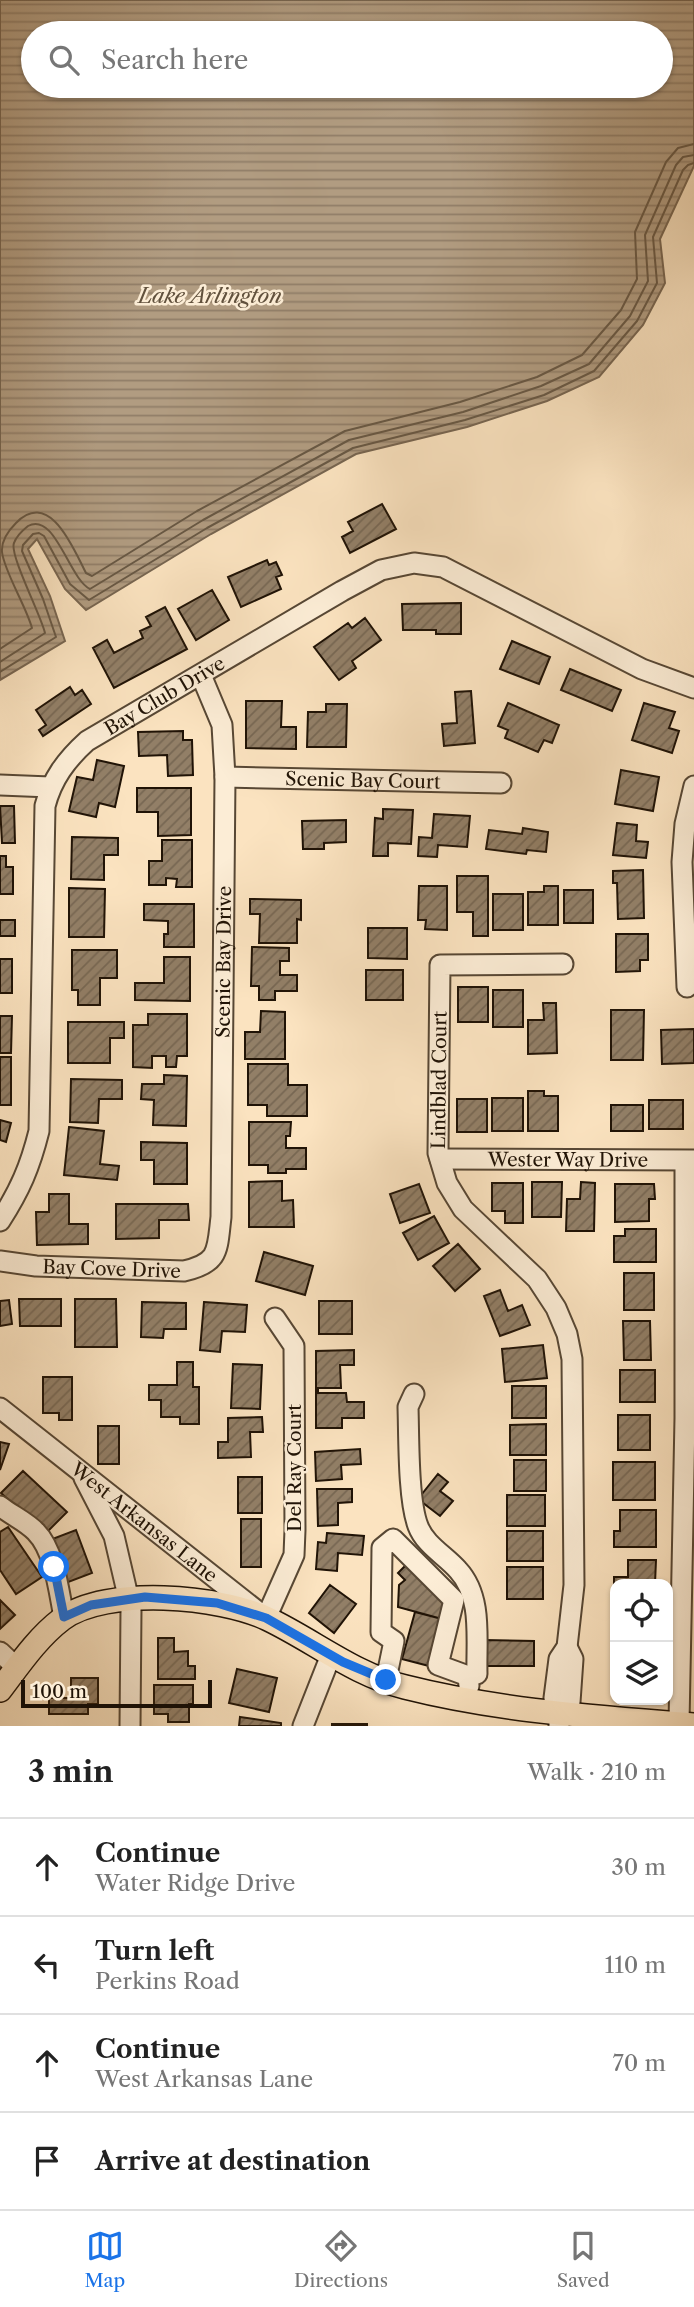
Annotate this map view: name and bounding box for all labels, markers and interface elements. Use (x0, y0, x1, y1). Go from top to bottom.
search box (21, 21, 673, 98)
icon: search (45, 41, 83, 79)
text: Search here (101, 44, 248, 76)
water label: Lake Arlington (136, 283, 282, 308)
street label: Bay Club Drive (100, 651, 229, 740)
street label: Scenic Bay Court (285, 767, 441, 793)
street label: Scenic Bay Drive (211, 886, 236, 1038)
street label: Lindblad Court (427, 1011, 451, 1149)
street label: Wester Way Drive (487, 1148, 648, 1171)
street label: Bay Cove Drive (42, 1255, 181, 1282)
street label: Del Ray Court (283, 1404, 306, 1532)
street label: West Arkansas Lane (66, 1456, 222, 1587)
route start (38, 1551, 69, 1582)
map controls (610, 1579, 673, 1705)
button: locate (610, 1579, 673, 1642)
button: layers (610, 1642, 673, 1705)
route end (370, 1664, 401, 1695)
scale bar (21, 1677, 212, 1709)
text: 100 m (32, 1680, 87, 1703)
text: 3 min (28, 1753, 114, 1790)
text: Walk · 210 m (527, 1758, 666, 1786)
text: Continue (95, 1837, 220, 1869)
icon: ahead (28, 1848, 66, 1886)
text: 30 m (611, 1853, 666, 1881)
text: Water Ridge Drive (95, 1869, 295, 1897)
text: Turn left (95, 1935, 214, 1967)
icon: left (28, 1946, 66, 1984)
text: 110 m (605, 1951, 666, 1979)
text: Perkins Road (95, 1967, 240, 1995)
text: Continue (95, 2033, 220, 2065)
icon: ahead (28, 2044, 66, 2082)
text: 70 m (613, 2049, 666, 2077)
text: West Arkansas Lane (95, 2065, 313, 2093)
icon: arrive (28, 2142, 66, 2180)
text: Arrive at destination (95, 2145, 370, 2177)
tab: Map (84, 2227, 125, 2292)
tab: Directions (294, 2227, 388, 2292)
tab: Saved (557, 2227, 610, 2292)

